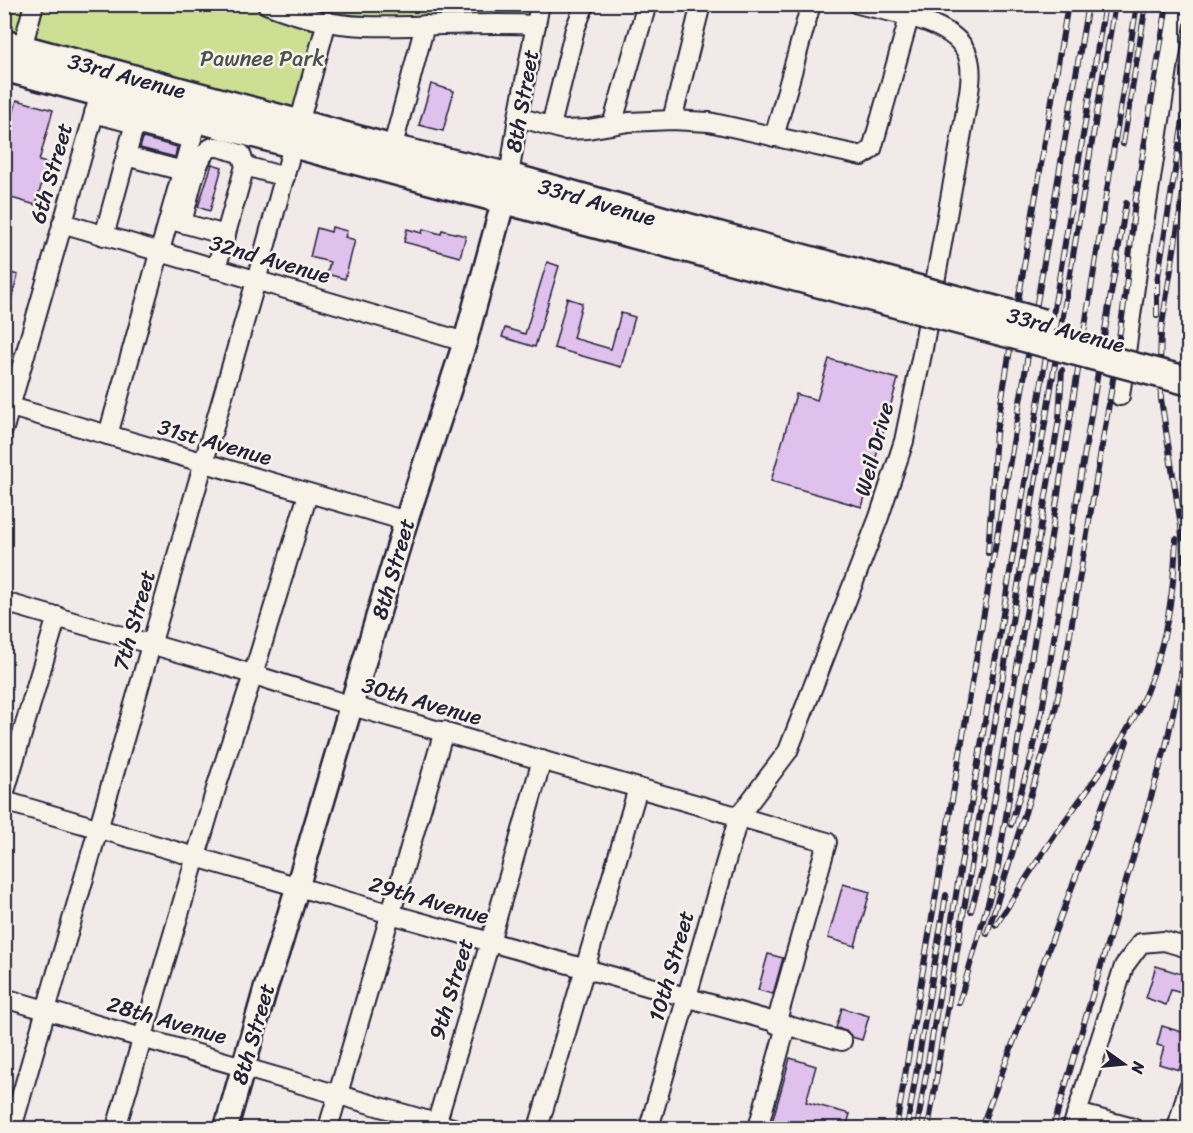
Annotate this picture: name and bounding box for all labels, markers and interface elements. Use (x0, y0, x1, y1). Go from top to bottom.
park label: Pawnee Park (200, 39, 324, 78)
street label: 33rd Avenue (64, 42, 191, 111)
street label: 8th Street (494, 46, 550, 156)
street label: 6th Street (18, 118, 84, 228)
street label: 33rd Avenue (534, 167, 661, 237)
street label: 32nd Avenue (205, 223, 335, 295)
street label: 33rd Avenue (1003, 296, 1130, 365)
street label: Weil Drive (843, 398, 905, 500)
street label: 31st Avenue (153, 407, 277, 477)
street label: 8th Street (360, 513, 426, 624)
street label: 7th Street (101, 565, 167, 675)
street label: 30th Avenue (357, 665, 487, 737)
street label: 29th Avenue (364, 864, 494, 936)
street label: 10th Street (637, 905, 706, 1026)
street label: 9th Street (417, 933, 485, 1045)
street label: 8th Street (220, 978, 286, 1089)
street label: 28th Avenue (102, 984, 232, 1056)
north arrow (1094, 1034, 1154, 1094)
text: N (1122, 1058, 1154, 1078)

